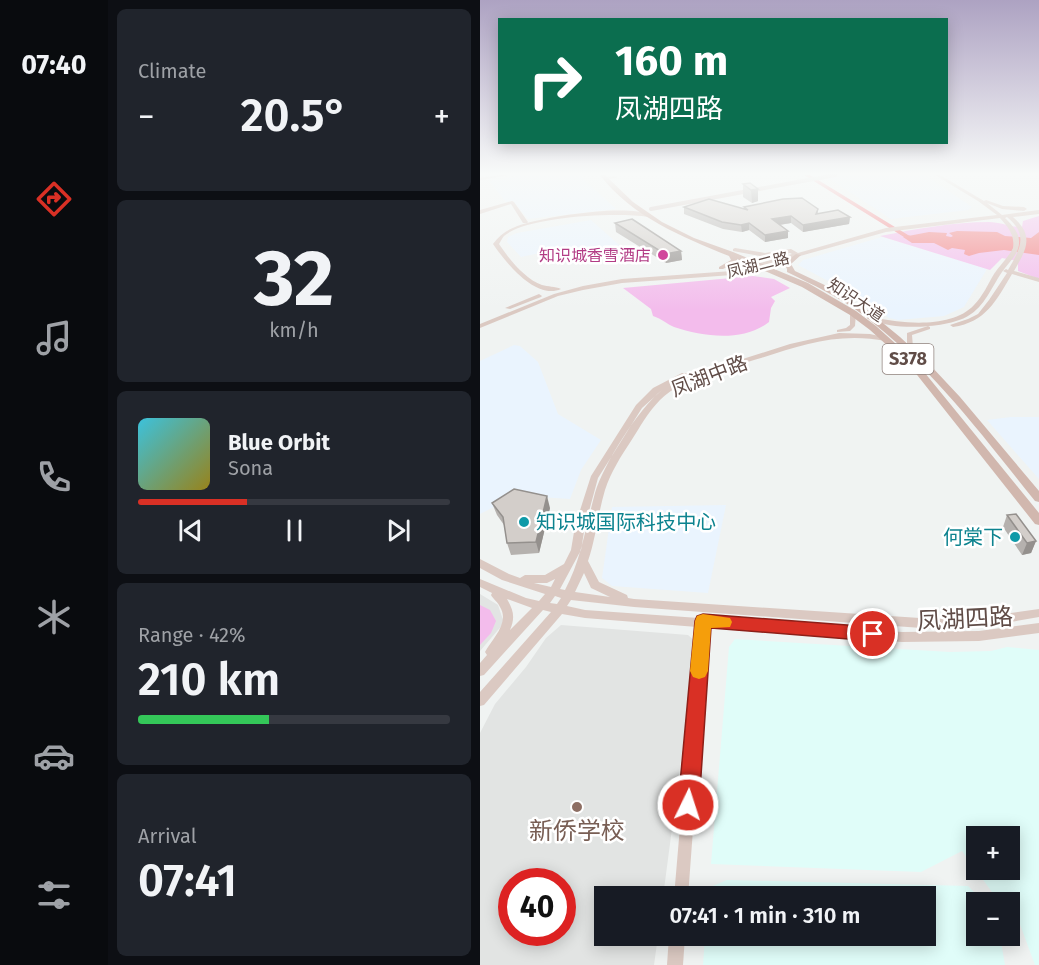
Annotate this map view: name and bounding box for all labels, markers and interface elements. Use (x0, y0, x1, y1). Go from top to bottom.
text: 160 m (615, 36, 728, 86)
icon: right (516, 42, 594, 120)
text: 07:40 (21, 49, 87, 81)
text: Climate (138, 59, 206, 83)
text: 20.5° (240, 89, 348, 143)
text: 凤湖四路 (615, 93, 723, 125)
text: − (138, 97, 155, 137)
text: + (434, 97, 450, 137)
icon: directions (33, 178, 75, 220)
text: 32 (254, 232, 334, 326)
place label: 知识城香雪酒店 (539, 246, 651, 265)
marker: 知识城香雪酒店 (656, 248, 670, 262)
street label: 凤湖二路 (725, 248, 791, 282)
street label: 知识大道 (824, 274, 888, 326)
icon: music (33, 317, 75, 359)
text: km/h (269, 318, 319, 342)
road number: S378 (882, 344, 934, 374)
street label: 凤湖中路 (667, 350, 751, 402)
text: Blue Orbit (228, 429, 330, 456)
icon: phone (33, 456, 75, 498)
text: Sona (228, 456, 273, 480)
place label: 知识城国际科技中心 (536, 510, 716, 534)
icon: previous (174, 514, 207, 547)
icon: pause (278, 514, 311, 547)
icon: next (382, 514, 415, 547)
marker: 知识城国际科技中心 (517, 515, 531, 529)
place label: 何棠下 (943, 525, 1003, 549)
marker: 何棠下 (1008, 530, 1022, 544)
icon: climate (33, 596, 75, 638)
street label: 凤湖四路 (916, 603, 1014, 635)
pin (847, 608, 898, 659)
icon: arrive (856, 617, 889, 650)
text: Range · 42% (138, 623, 246, 647)
text: 210 km (138, 653, 280, 707)
icon: car (33, 735, 75, 777)
position arrow (656, 773, 720, 837)
marker: 新侨学校 (570, 800, 584, 814)
place label: 新侨学校 (529, 817, 625, 845)
text: Arrival (138, 824, 197, 848)
map controls (966, 826, 1020, 946)
button: + (966, 826, 1020, 880)
text: 07:41 (138, 854, 237, 908)
speed limit sign: 40 (498, 868, 576, 946)
icon: filters (33, 874, 75, 916)
button: − (966, 892, 1020, 946)
text: 07:41 · 1 min · 310 m (669, 902, 861, 929)

